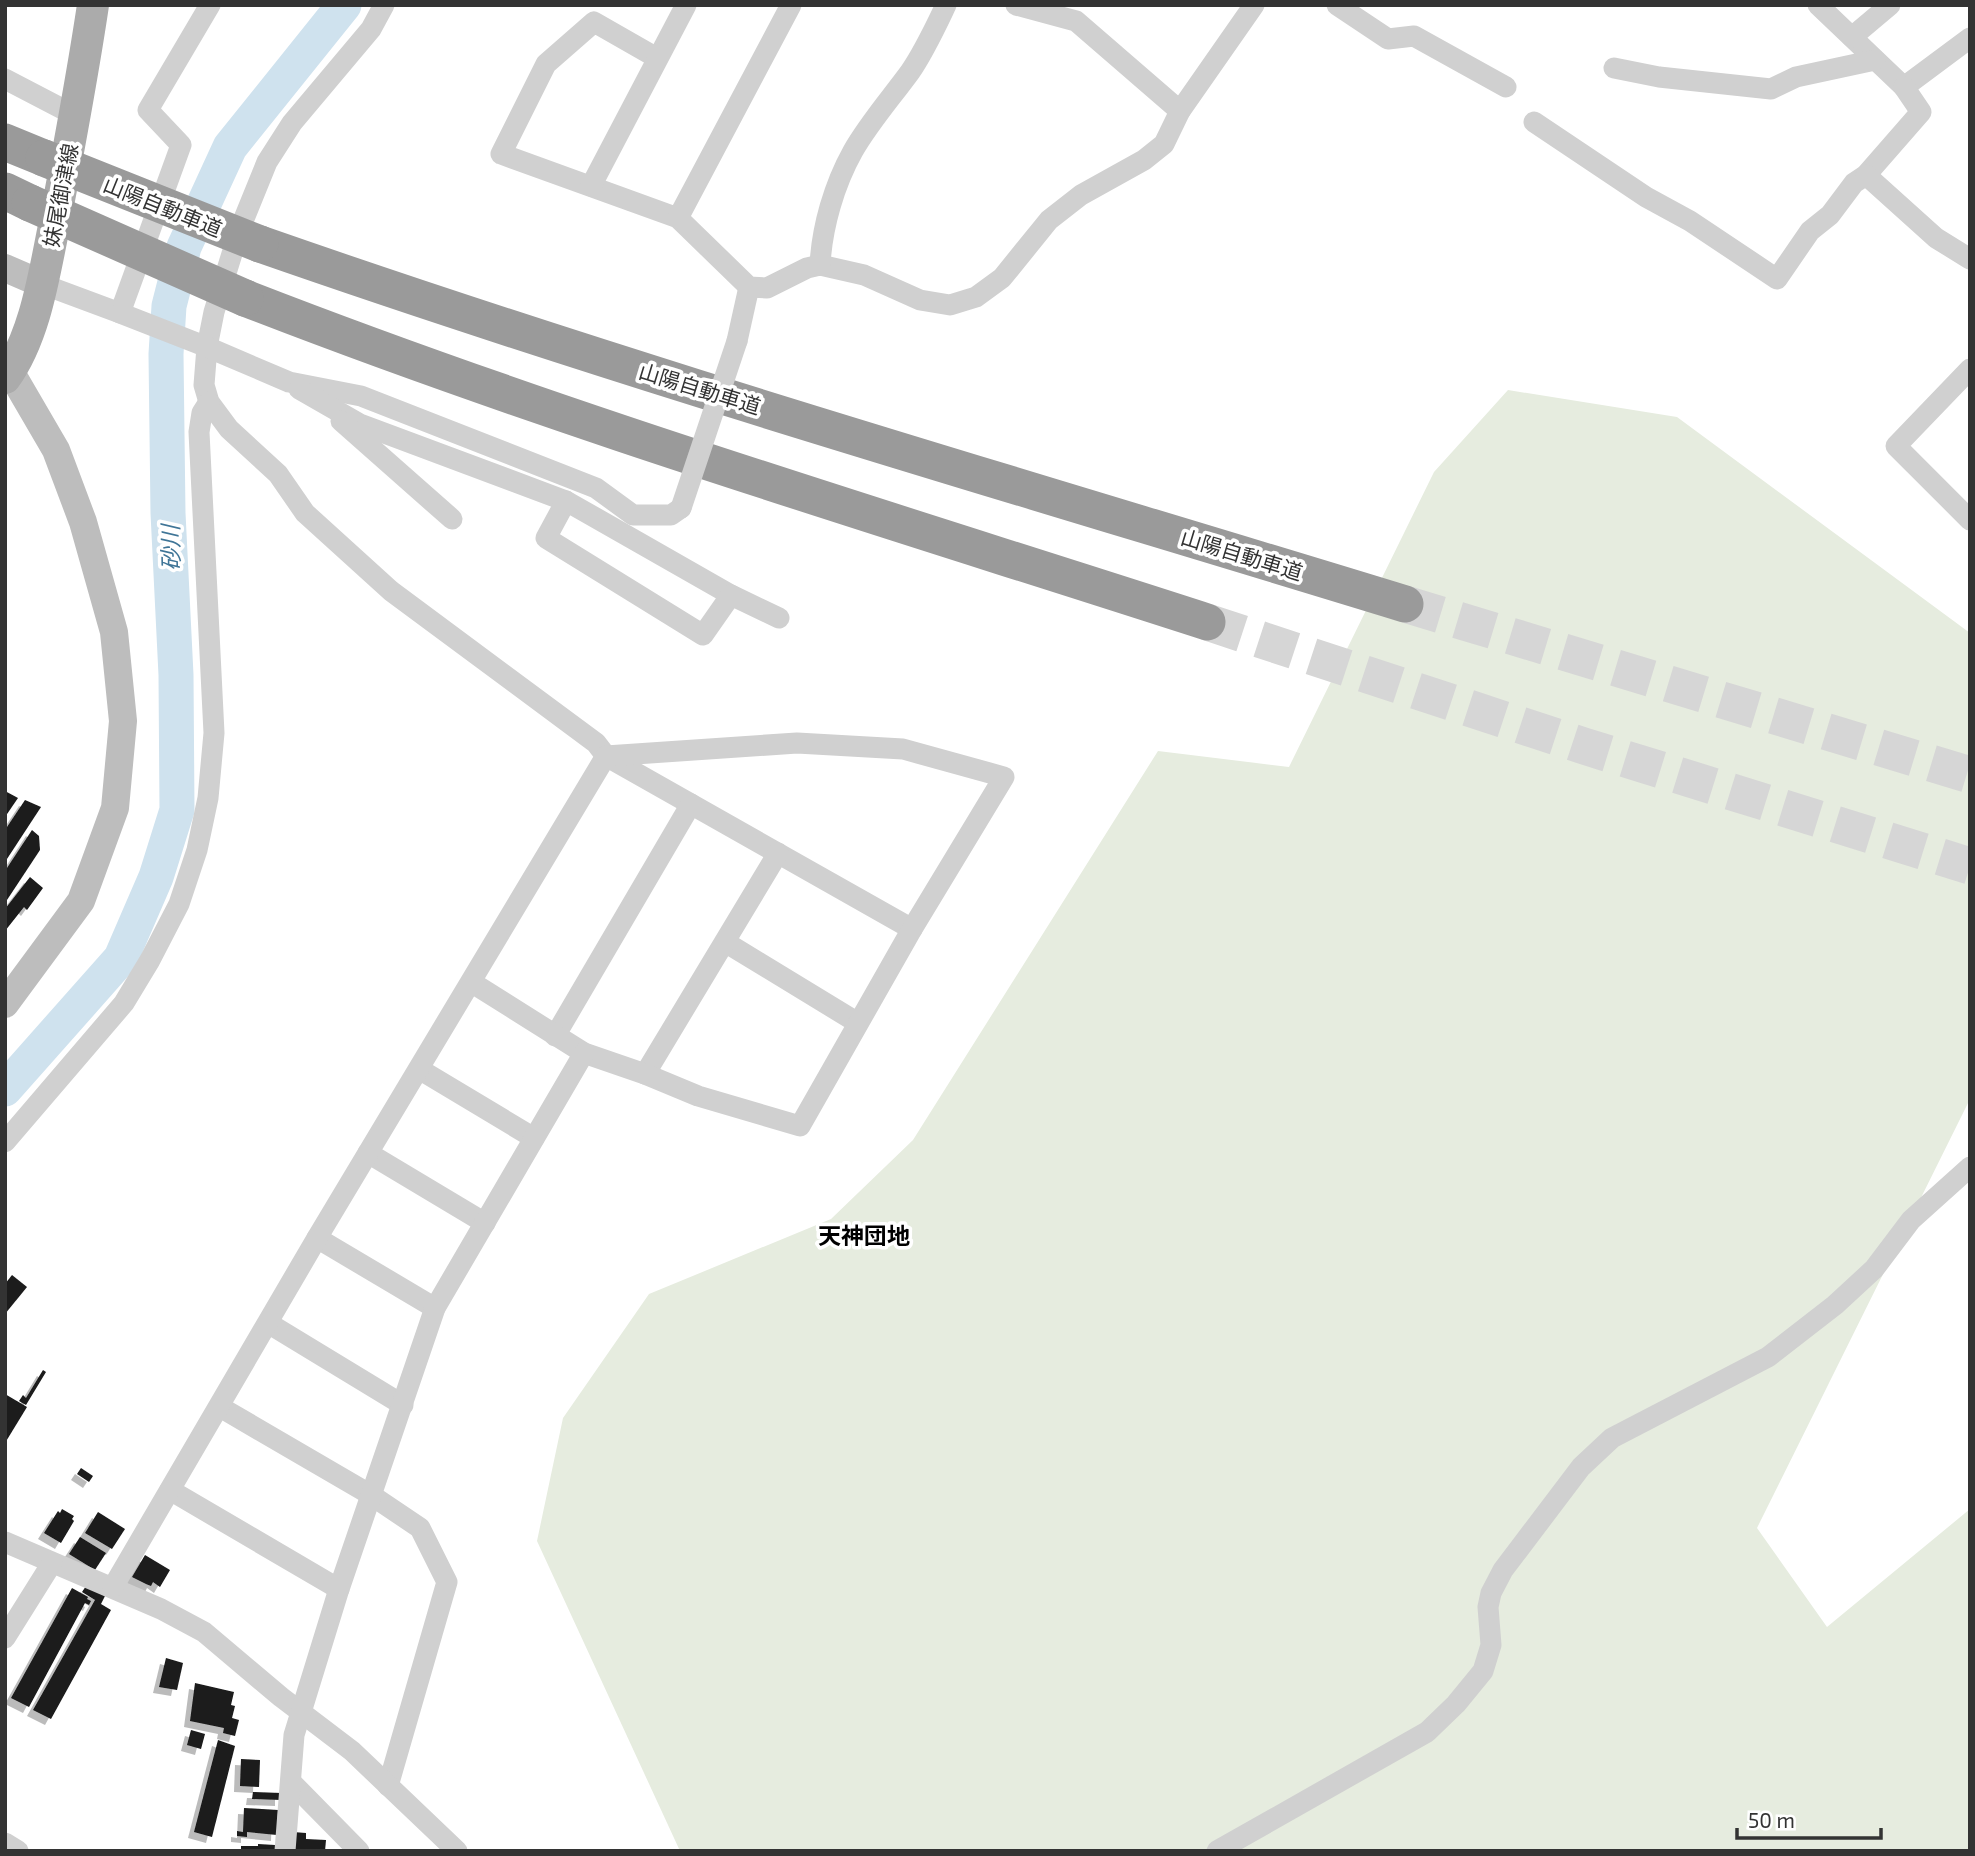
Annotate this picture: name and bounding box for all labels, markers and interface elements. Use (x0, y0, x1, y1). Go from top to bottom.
street label: 妹尾御津線 (38, 141, 82, 249)
street label: 山陽自動車道 (100, 171, 226, 241)
street label: 山陽自動車道 (636, 358, 764, 418)
water label: 砂川 (156, 522, 184, 571)
street label: 山陽自動車道 (1178, 524, 1306, 584)
district label: 天神団地 (818, 1221, 910, 1249)
scale bar (1737, 1797, 1881, 1841)
text: 50 m (1748, 1807, 1795, 1832)

